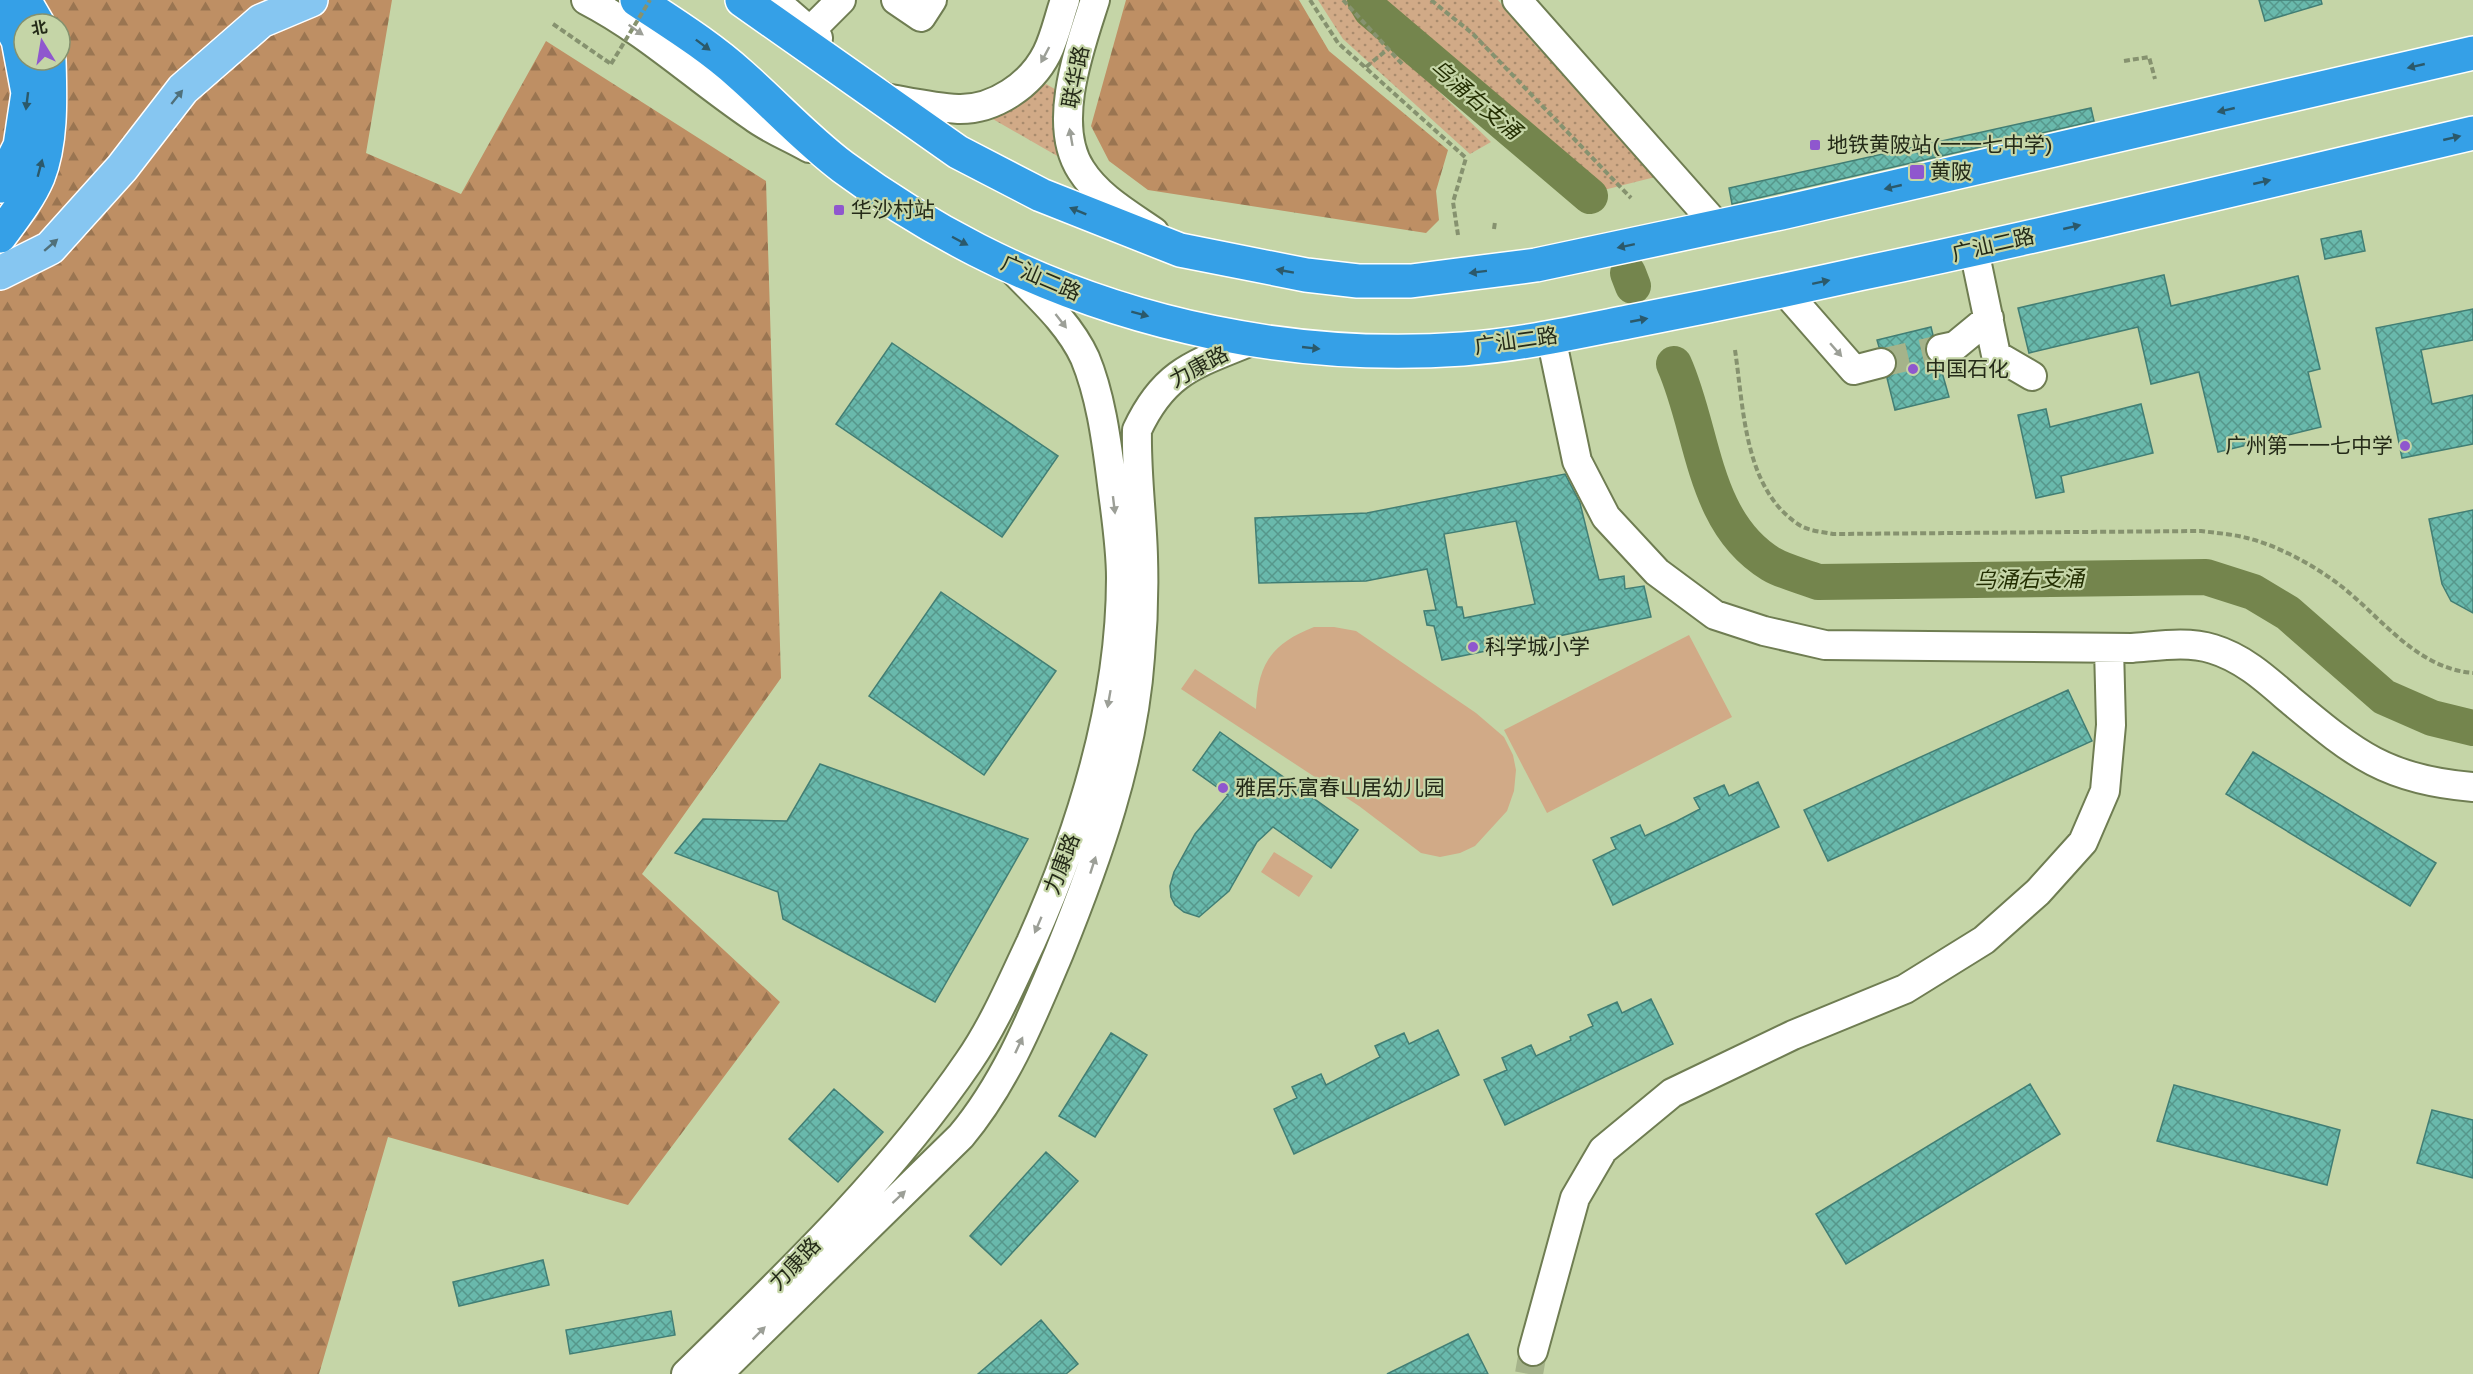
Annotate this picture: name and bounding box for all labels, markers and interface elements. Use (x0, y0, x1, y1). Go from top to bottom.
north arrow (12, 12, 72, 72)
text: 北 (29, 16, 49, 39)
one-way arrow (627, 24, 643, 36)
one-way arrow (695, 38, 711, 51)
street label: 联华路 (1056, 43, 1094, 110)
one-way arrow (1040, 47, 1050, 64)
water label: 乌涌右支涌 (1426, 53, 1529, 146)
one-way arrow (2406, 62, 2425, 71)
one-way arrow (171, 89, 184, 105)
one-way arrow (22, 92, 31, 111)
one-way arrow (2216, 106, 2235, 115)
one-way arrow (1066, 127, 1075, 146)
place label: 地铁黄陂站(一一七中学) (1827, 131, 2053, 157)
one-way arrow (2443, 132, 2461, 142)
marker: 地铁黄陂站(一一七中学) (1808, 138, 1822, 152)
place label: 黄陂 (1930, 158, 1972, 184)
one-way arrow (35, 159, 45, 177)
marker: 黄陂 (1908, 163, 1926, 181)
one-way arrow (2253, 177, 2272, 187)
one-way arrow (1884, 183, 1902, 193)
place label: 华沙村站 (851, 196, 935, 222)
marker: 华沙村站 (832, 203, 846, 217)
one-way arrow (1069, 206, 1087, 215)
street label: 广汕二路 (1949, 222, 2037, 266)
one-way arrow (2063, 222, 2082, 231)
one-way arrow (951, 236, 968, 246)
one-way arrow (43, 239, 58, 252)
one-way arrow (1617, 242, 1635, 252)
street label: 广汕二路 (998, 249, 1085, 305)
one-way arrow (1275, 267, 1294, 276)
one-way arrow (1469, 268, 1488, 277)
one-way arrow (1811, 277, 1830, 287)
one-way arrow (1131, 310, 1149, 320)
one-way arrow (1054, 313, 1067, 329)
one-way arrow (1629, 315, 1648, 324)
street label: 广汕二路 (1472, 321, 1559, 359)
street label: 力康路 (1165, 340, 1232, 392)
one-way arrow (1829, 342, 1842, 357)
one-way arrow (1302, 343, 1321, 353)
place label: 中国石化 (1925, 355, 2009, 381)
marker: 中国石化 (1906, 362, 1920, 376)
place label: 广州第一一七中学 (2225, 432, 2393, 458)
marker: 广州第一一七中学 (2398, 439, 2412, 453)
one-way arrow (1110, 496, 1119, 515)
water label: 乌涌右支涌 (1974, 564, 2087, 593)
place label: 科学城小学 (1485, 633, 1590, 659)
marker: 科学城小学 (1466, 640, 1480, 654)
one-way arrow (1104, 690, 1113, 709)
place label: 雅居乐富春山居幼儿园 (1235, 774, 1445, 800)
marker: 雅居乐富春山居幼儿园 (1216, 781, 1230, 795)
street label: 力康路 (1038, 830, 1084, 898)
one-way arrow (1088, 856, 1098, 874)
one-way arrow (1033, 916, 1042, 934)
one-way arrow (1014, 1036, 1023, 1053)
one-way arrow (891, 1190, 906, 1204)
street label: 力康路 (763, 1232, 826, 1295)
one-way arrow (752, 1326, 767, 1340)

